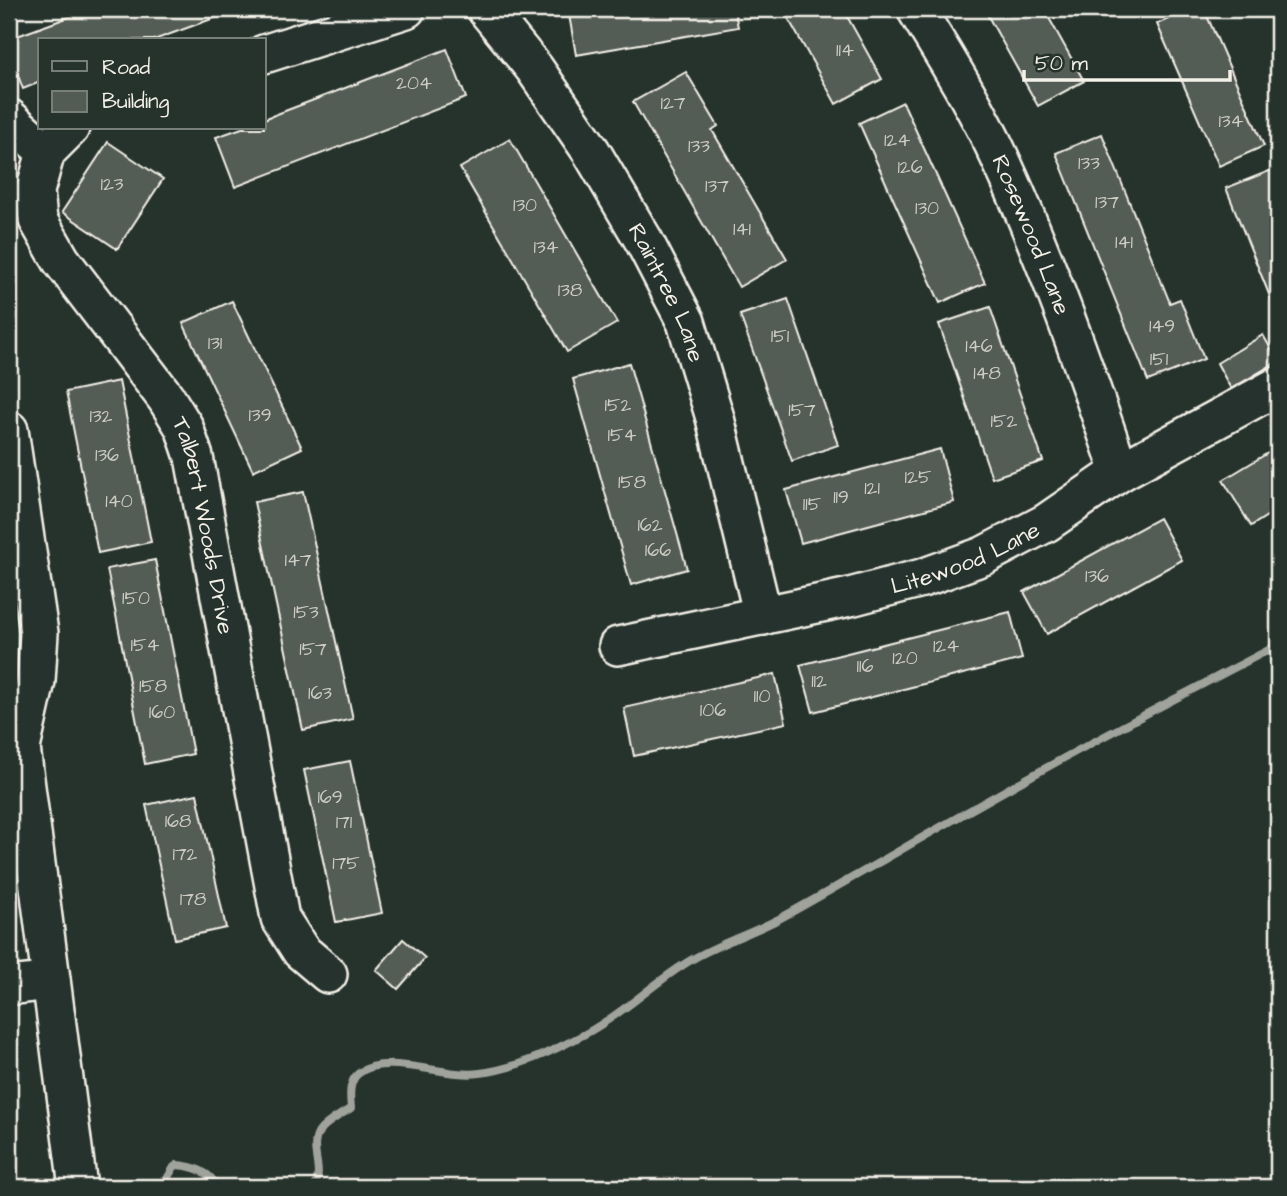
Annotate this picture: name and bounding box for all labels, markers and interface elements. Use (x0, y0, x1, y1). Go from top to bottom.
house number: 114 (836, 37, 854, 64)
legend (38, 38, 266, 130)
scale bar (1024, 38, 1231, 82)
text: 50 m (1035, 49, 1089, 78)
text: Road (102, 53, 150, 82)
house number: 204 (396, 70, 432, 97)
text: Building (102, 87, 170, 118)
house number: 127 (661, 90, 686, 117)
house number: 134 (1218, 108, 1244, 135)
house number: 124 (884, 127, 910, 154)
house number: 133 (688, 133, 710, 160)
street label: Rosewood Lane (984, 150, 1078, 319)
house number: 133 (1078, 150, 1100, 177)
house number: 126 (897, 154, 923, 181)
house number: 123 (101, 171, 124, 198)
house number: 137 (705, 173, 729, 200)
house number: 137 (1095, 189, 1119, 216)
house number: 130 (513, 192, 537, 219)
house number: 130 (915, 195, 939, 222)
house number: 141 (733, 216, 751, 243)
street label: Raintree Lane (620, 217, 712, 366)
house number: 141 (1115, 229, 1133, 256)
house number: 134 (533, 234, 559, 261)
house number: 138 (558, 277, 582, 304)
house number: 149 (1149, 313, 1175, 340)
house number: 151 (771, 323, 790, 350)
house number: 131 (208, 330, 223, 357)
house number: 146 (965, 333, 993, 360)
house number: 151 (1150, 346, 1169, 373)
house number: 148 (973, 360, 1001, 387)
house number: 152 (605, 392, 632, 419)
house number: 157 (788, 397, 816, 424)
house number: 139 (249, 402, 271, 429)
house number: 132 (90, 403, 113, 430)
house number: 152 (991, 408, 1018, 435)
street label: Talbert Woods Drive (164, 410, 242, 637)
house number: 154 (608, 422, 636, 449)
house number: 136 (95, 442, 119, 469)
house number: 125 (905, 464, 932, 491)
house number: 158 (618, 469, 646, 496)
house number: 121 (864, 475, 880, 502)
house number: 119 (833, 484, 849, 511)
house number: 140 (105, 488, 133, 515)
house number: 115 (803, 491, 822, 518)
house number: 162 (637, 512, 663, 539)
street label: Litewood Lane (887, 514, 1046, 603)
house number: 166 (645, 537, 671, 564)
house number: 147 (284, 547, 312, 574)
house number: 136 (1085, 563, 1109, 590)
house number: 150 (122, 585, 150, 612)
house number: 153 (293, 599, 319, 626)
house number: 154 (131, 632, 159, 659)
house number: 124 (933, 633, 959, 660)
house number: 157 (299, 636, 327, 663)
house number: 120 (892, 645, 918, 672)
house number: 116 (857, 653, 873, 680)
house number: 112 (811, 668, 827, 695)
house number: 158 (139, 673, 167, 700)
house number: 163 (308, 680, 332, 707)
house number: 110 (754, 683, 770, 710)
house number: 106 (700, 697, 726, 724)
house number: 160 (149, 699, 175, 726)
house number: 169 (317, 784, 343, 811)
house number: 168 (165, 808, 191, 835)
house number: 171 (336, 809, 353, 836)
house number: 172 (173, 841, 198, 868)
house number: 175 (332, 850, 360, 877)
house number: 178 (180, 886, 206, 913)

